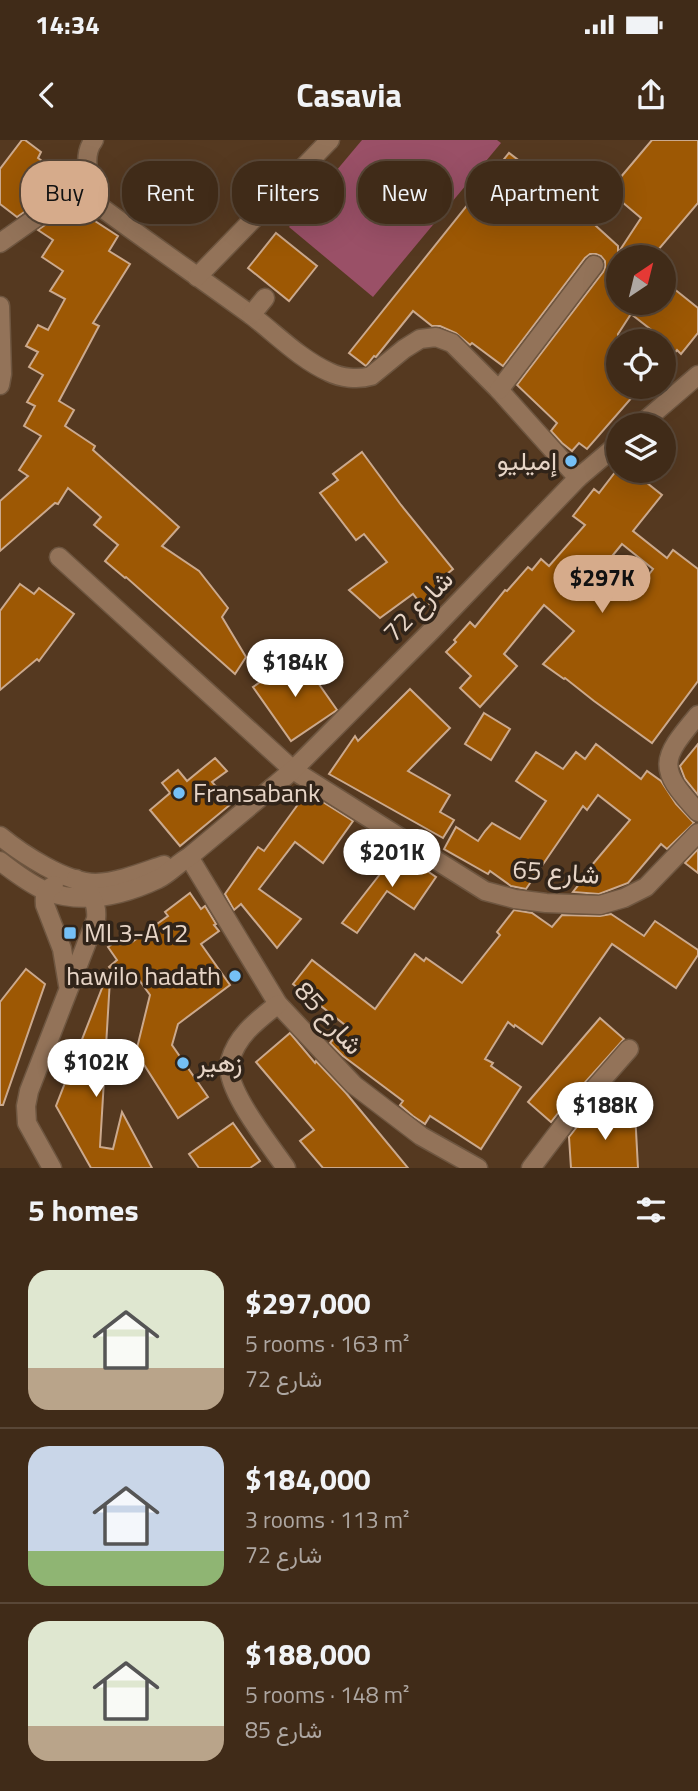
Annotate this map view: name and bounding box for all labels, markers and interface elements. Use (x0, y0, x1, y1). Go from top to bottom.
text: 14:34 (35, 5, 100, 44)
text: Casavia (296, 71, 402, 119)
icon: back (28, 76, 66, 114)
icon: share (632, 76, 670, 114)
chip: Buy (21, 161, 108, 224)
chip: Rent (122, 161, 218, 224)
chip: Filters (232, 161, 344, 224)
chip: New (358, 161, 452, 224)
chip: Apartment (466, 161, 623, 224)
north arrow (606, 245, 676, 315)
map controls (606, 245, 676, 483)
button: locate (606, 329, 676, 399)
button: layers (606, 413, 676, 483)
place label: إميليو (497, 441, 557, 480)
marker: إميليو (563, 453, 579, 469)
pin: $297K (553, 556, 651, 615)
text: $297K (569, 560, 635, 595)
street label: شارع 72 (373, 561, 462, 651)
pin: $184K (246, 640, 344, 699)
text: $184K (262, 644, 328, 679)
place label: Fransabank (193, 773, 320, 812)
marker: Fransabank (171, 785, 187, 801)
pin: $201K (343, 830, 441, 889)
text: $201K (359, 834, 425, 869)
street label: شارع 65 (511, 849, 601, 894)
place label: ML3-A12 (84, 913, 189, 952)
marker: ML3-A12 (62, 925, 78, 941)
place label: hawilo hadath (66, 956, 221, 995)
marker: hawilo hadath (227, 968, 243, 984)
street label: شارع 85 (286, 972, 373, 1063)
pin: $102K (47, 1040, 145, 1099)
place label: زهير (196, 1043, 242, 1082)
text: $102K (63, 1044, 129, 1079)
marker: زهير (175, 1055, 191, 1071)
pin: $188K (556, 1082, 654, 1142)
text: $188K (572, 1087, 638, 1122)
text: 5 homes (28, 1187, 139, 1233)
icon: filters (632, 1191, 670, 1229)
text: $297,000 (245, 1280, 371, 1326)
icon: home (84, 1298, 168, 1382)
text: 5 rooms · 163 m² (245, 1326, 409, 1361)
text: شارع 72 (245, 1361, 322, 1396)
text: $184,000 (245, 1456, 371, 1502)
icon: home (84, 1474, 168, 1558)
text: 3 rooms · 113 m² (245, 1502, 409, 1537)
text: شارع 72 (245, 1537, 322, 1572)
text: $188,000 (245, 1631, 371, 1677)
icon: home (84, 1649, 168, 1733)
text: 5 rooms · 148 m² (245, 1677, 409, 1712)
text: شارع 85 (245, 1712, 322, 1747)

